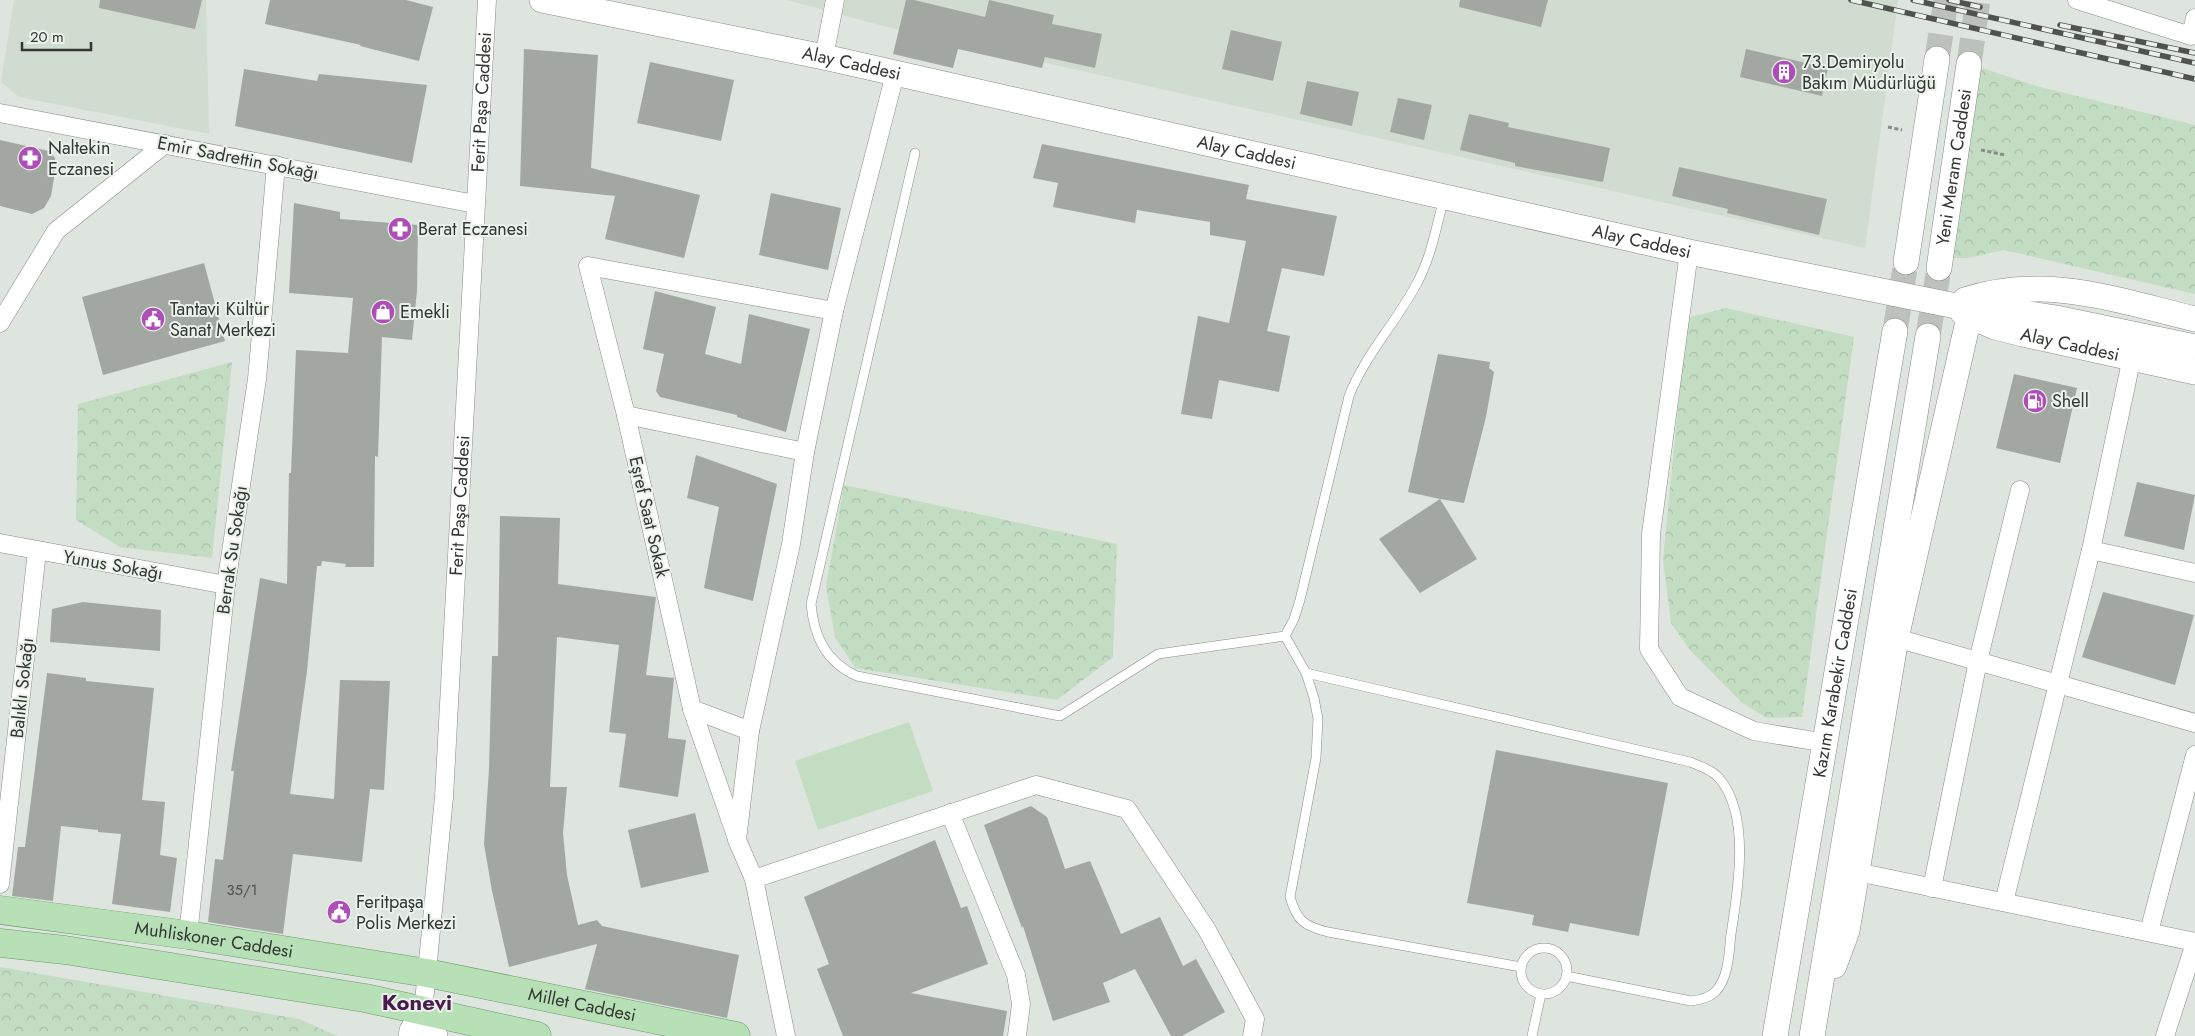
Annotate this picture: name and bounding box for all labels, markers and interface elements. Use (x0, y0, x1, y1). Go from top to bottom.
scale bar (22, 20, 91, 52)
text: 20 m (30, 26, 64, 48)
street label: Ferit Paşa Caddesi (465, 31, 498, 173)
street label: Alay Caddesi (800, 40, 904, 87)
place label: 73.Demiryolu Bakım Müdürlüğü (1802, 49, 1936, 96)
building icon: 73.Demiryolu Bakım Müdürlüğü (1771, 59, 1797, 85)
street label: Yeni Meram Caddesi (1929, 87, 1978, 247)
street label: Alay Caddesi (1195, 129, 1299, 176)
street label: Emir Sadrettin Sokağı (155, 130, 321, 186)
place label: Naltekin Eczanesi (48, 135, 114, 182)
pharmacy icon: Naltekin Eczanesi (17, 145, 43, 171)
pharmacy icon: Berat Eczanesi (387, 216, 413, 242)
place label: Berat Eczanesi (418, 216, 528, 242)
street label: Alay Caddesi (1590, 218, 1694, 265)
place label: Tantavi Kültür Sanat Merkezi (170, 296, 276, 343)
shop icon: Emekli (370, 299, 396, 325)
place label: Emekli (400, 299, 450, 325)
public building icon: Tantavi Kültür Sanat Merkezi (140, 306, 166, 332)
street label: Alay Caddesi (2018, 321, 2122, 368)
fuel station icon: Shell (2022, 388, 2048, 414)
place label: Shell (2052, 388, 2089, 414)
street label: Ferit Paşa Caddesi (443, 435, 476, 576)
street label: Eşref Saat Sokak (622, 454, 676, 580)
street label: Berrak Su Sokağı (210, 484, 254, 616)
street label: Yunus Sokağı (61, 543, 165, 587)
street label: Kazım Karabekir Caddesi (1806, 587, 1864, 780)
street label: Balıklı Sokağı (4, 636, 40, 740)
house number: 35/1 (226, 879, 258, 901)
place label: Feritpaşa Polis Merkezi (356, 889, 456, 936)
public building icon: Feritpaşa Polis Merkezi (326, 899, 352, 925)
street label: Muhliskoner Caddesi (133, 915, 295, 965)
street label: Millet Caddesi (526, 981, 638, 1028)
district label: Konevi (382, 986, 452, 1018)

